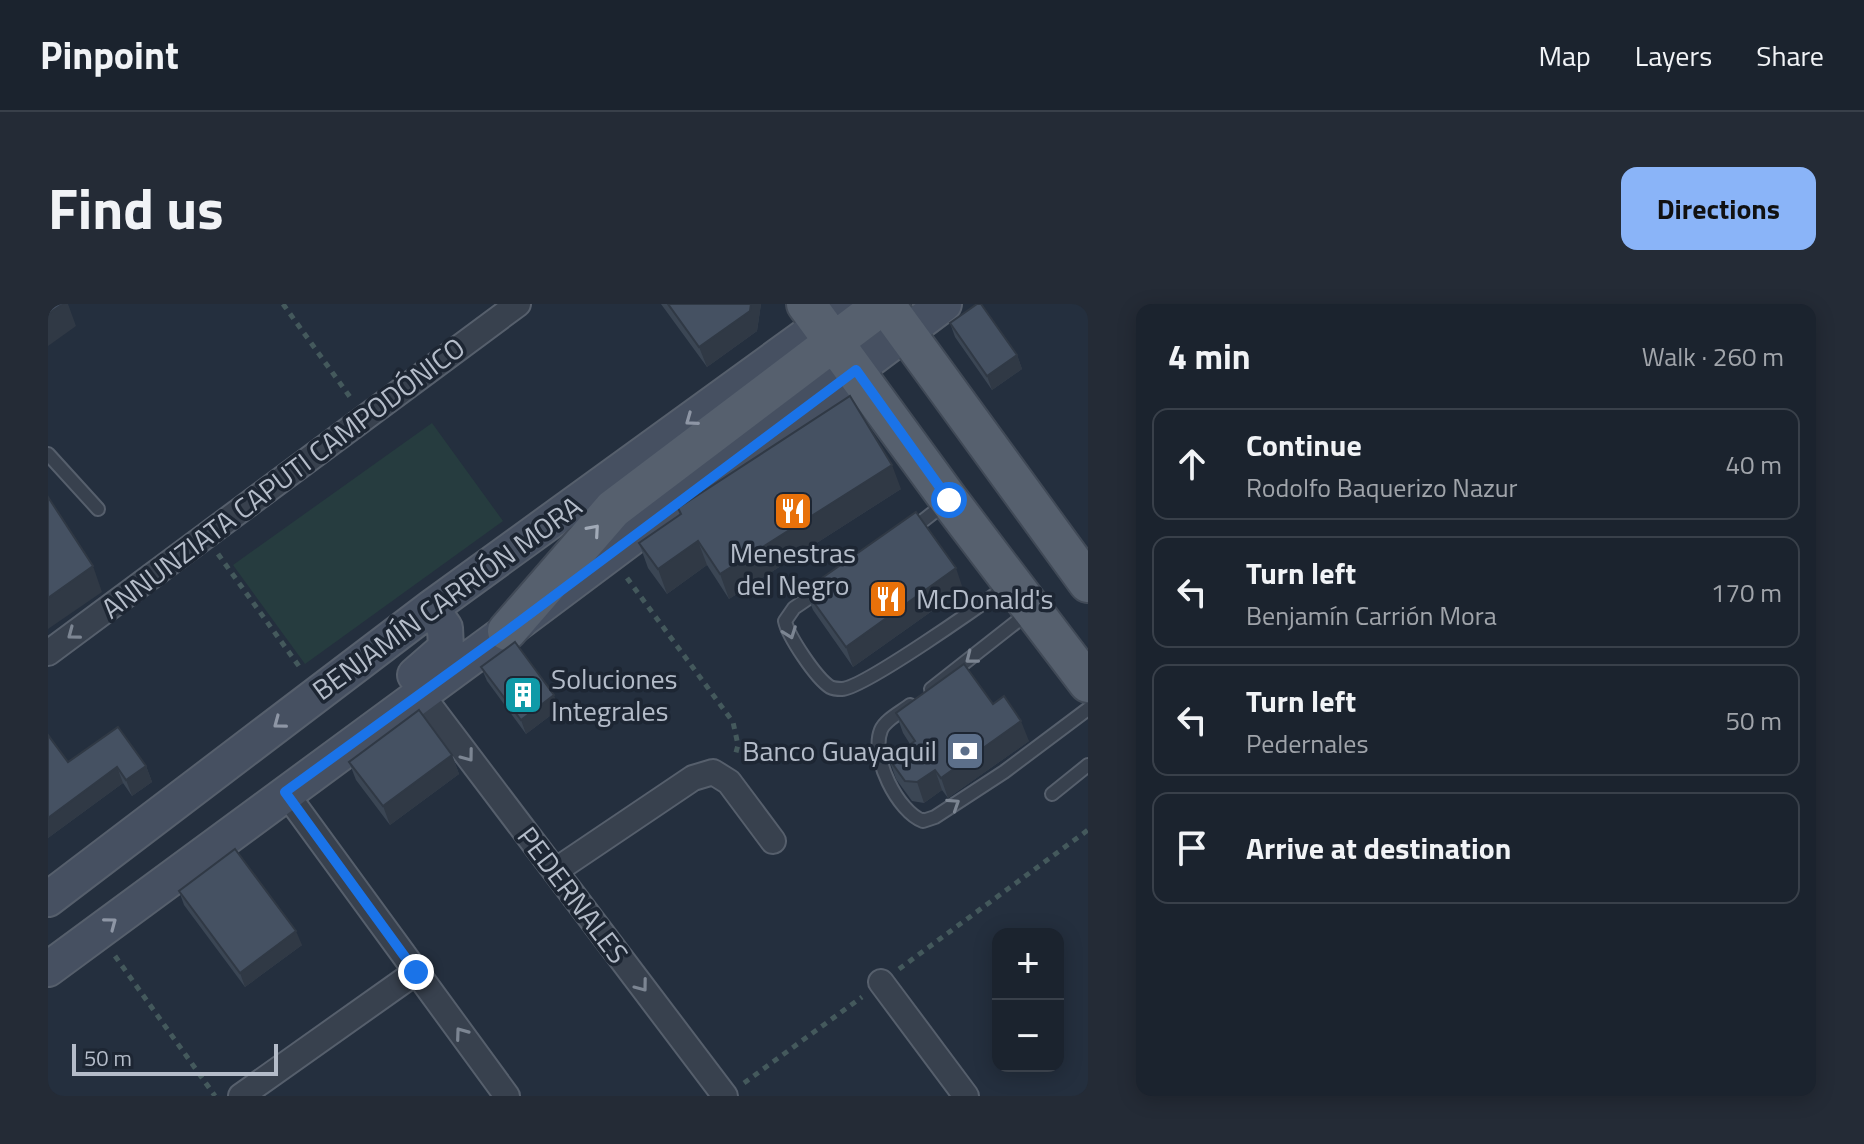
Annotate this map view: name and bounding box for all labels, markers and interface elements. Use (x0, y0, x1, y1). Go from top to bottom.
text: Pinpoint (40, 26, 179, 84)
text: Map (1538, 34, 1591, 77)
text: Layers (1635, 34, 1712, 77)
text: Share (1756, 34, 1824, 77)
text: Find us (48, 166, 224, 251)
button: Directions (1621, 167, 1816, 250)
street label: ANNUNZIATA CAPUTI CAMPODÓNICO (92, 326, 474, 629)
text: 4 min (1168, 330, 1251, 382)
text: Walk · 260 m (1642, 337, 1784, 376)
one-way arrow (686, 410, 700, 425)
text: Continue (1246, 422, 1362, 468)
icon: ahead (1170, 442, 1214, 486)
text: 40 m (1725, 445, 1782, 484)
text: Rodolfo Baquerizo Nazur (1246, 468, 1518, 507)
route start (931, 482, 967, 518)
street label: BENJAMÍN CARRIÓN MORA (303, 485, 591, 710)
restaurant icon: Menestras del Negro (772, 490, 814, 532)
one-way arrow (585, 525, 599, 540)
place label: Menestras del Negro (730, 531, 856, 606)
text: Turn left (1246, 550, 1356, 596)
icon: left (1170, 570, 1214, 614)
text: 170 m (1711, 573, 1782, 612)
place label: McDonald's (916, 577, 1053, 620)
restaurant icon: McDonald's (867, 578, 909, 620)
text: Benjamín Carrión Mora (1246, 596, 1497, 635)
one-way arrow (67, 625, 82, 639)
one-way arrow (781, 625, 797, 639)
one-way arrow (965, 648, 980, 662)
place label: Soluciones Integrales (551, 657, 678, 732)
building icon: Soluciones Integrales (502, 674, 544, 716)
text: Turn left (1246, 678, 1356, 724)
icon: left (1170, 698, 1214, 742)
text: 50 m (1725, 701, 1782, 740)
one-way arrow (273, 713, 288, 727)
text: Pedernales (1246, 724, 1369, 763)
place label: Banco Guayaquil (742, 729, 937, 772)
bank icon: Banco Guayaquil (944, 730, 986, 772)
one-way arrow (458, 747, 472, 762)
one-way arrow (945, 799, 960, 814)
street label: PEDERNALES (507, 817, 639, 973)
text: Arrive at destination (1246, 825, 1511, 871)
icon: arrive (1170, 826, 1214, 870)
one-way arrow (102, 918, 116, 932)
map controls (992, 928, 1064, 1072)
button: + (992, 928, 1064, 1000)
route end (398, 954, 434, 990)
one-way arrow (632, 977, 646, 992)
button: − (992, 1000, 1064, 1072)
one-way arrow (456, 1027, 471, 1042)
scale bar (72, 1040, 278, 1076)
text: 50 m (84, 1041, 132, 1075)

